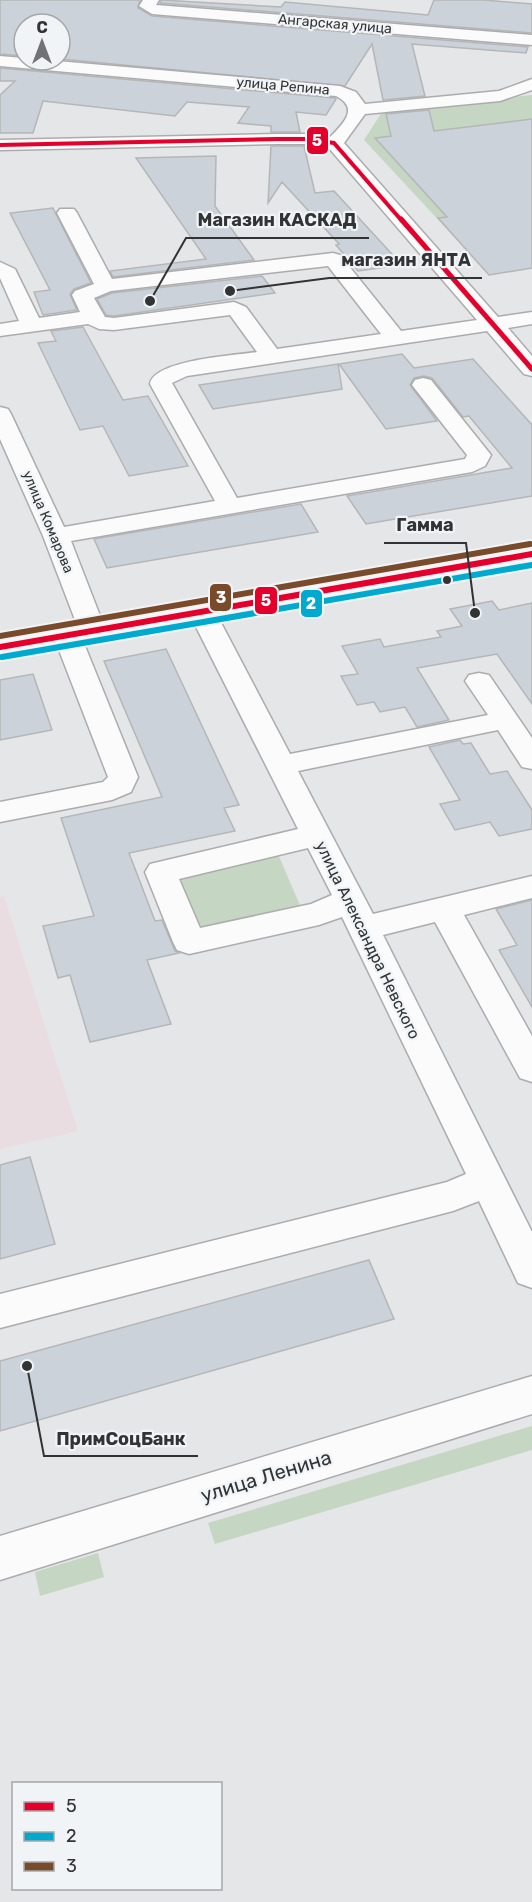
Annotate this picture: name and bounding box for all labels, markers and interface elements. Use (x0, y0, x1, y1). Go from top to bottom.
street label: Ангарская улица (277, 11, 393, 37)
north arrow (12, 12, 72, 72)
text: С (36, 18, 48, 37)
street label: улица Репина (236, 73, 330, 99)
line badge: 5 (306, 126, 329, 155)
text: 5 (312, 131, 322, 150)
callout: Магазин КАСКАД (186, 202, 369, 238)
text: Магазин КАСКАД (198, 209, 356, 231)
callout: магазин ЯНТА (329, 242, 482, 278)
text: магазин ЯНТА (341, 249, 471, 271)
street label: улица Комарова (19, 468, 77, 576)
callout: Гамма (384, 507, 466, 543)
text: Гамма (396, 514, 454, 536)
unlabelled marker (441, 574, 453, 586)
line badge: 3 (209, 583, 232, 612)
line badge: 5 (254, 586, 278, 615)
text: 3 (216, 588, 226, 607)
line badge: 2 (300, 589, 323, 618)
text: 5 (261, 591, 271, 610)
text: 2 (306, 594, 316, 613)
street label: улица Александра Невского (312, 838, 424, 1042)
callout: ПримСоцБанк (44, 1420, 198, 1456)
text: ПримСоцБанк (56, 1428, 186, 1450)
street label: улица Ленина (198, 1445, 334, 1507)
legend (12, 1782, 222, 1890)
text: 5 (66, 1795, 77, 1817)
text: 2 (66, 1825, 77, 1847)
text: 3 (66, 1855, 77, 1877)

